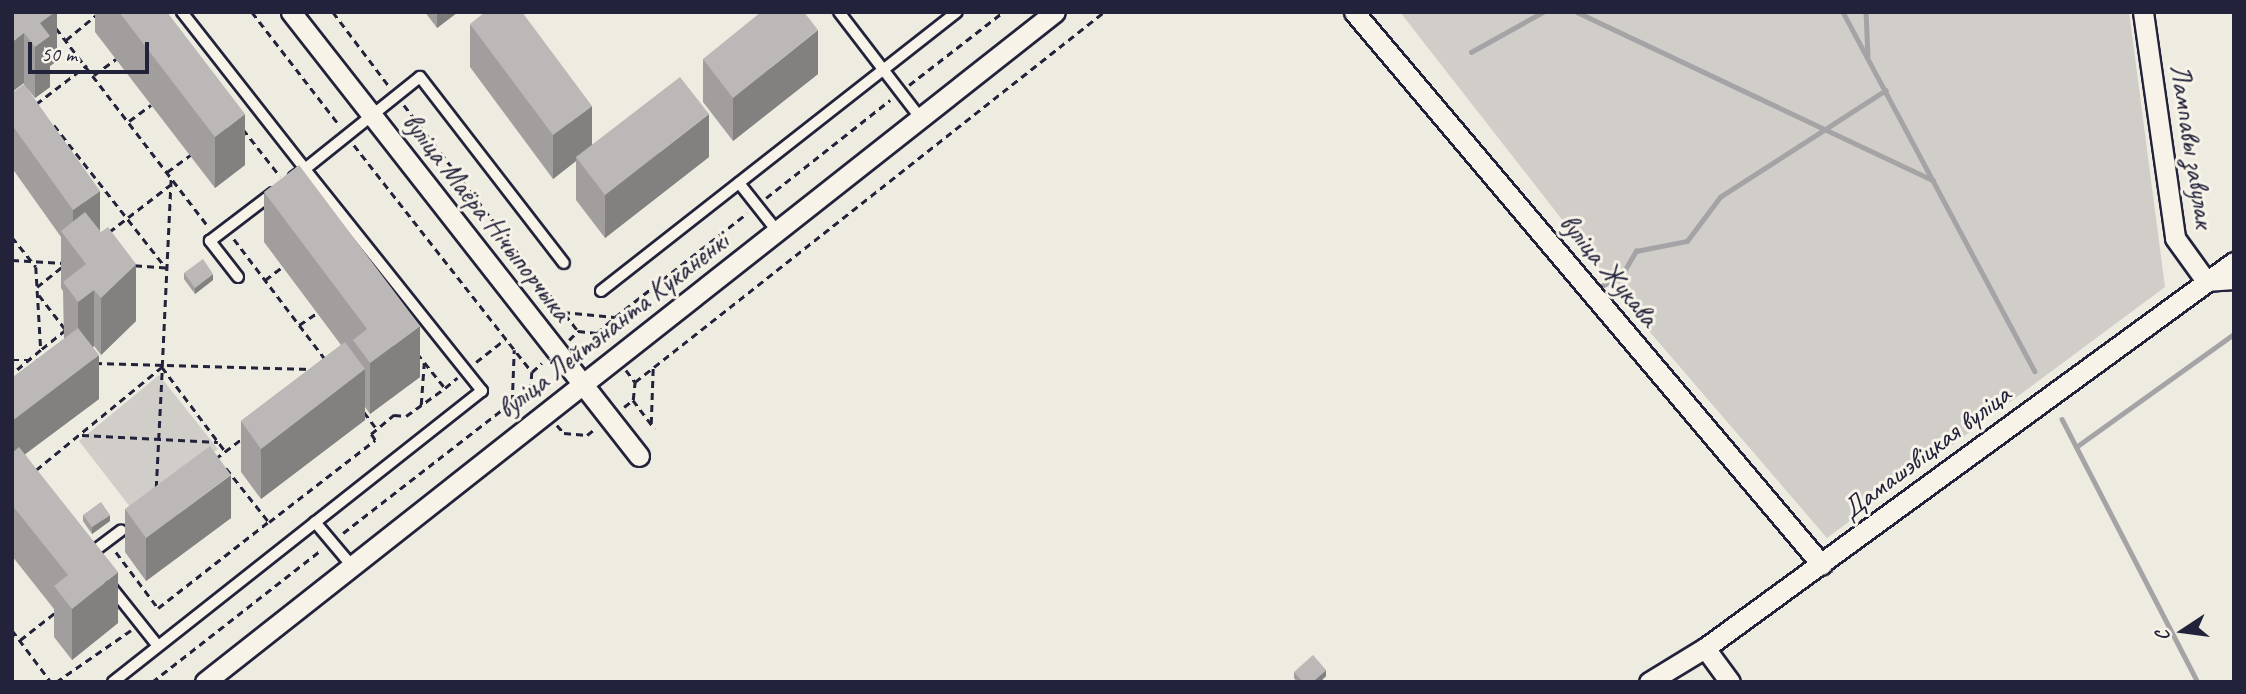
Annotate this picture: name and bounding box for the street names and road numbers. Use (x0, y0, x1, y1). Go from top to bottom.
street label: Лампавы завулак (2162, 62, 2222, 230)
street label: вуліца Маёра Нічыпорчыка (395, 106, 579, 328)
street label: вуліца Жукава (1553, 207, 1665, 333)
street label: вуліца Лейтэнанта Куканенкі (491, 225, 735, 425)
street label: Дамашэвіцкая вуліца (1836, 378, 2016, 526)

